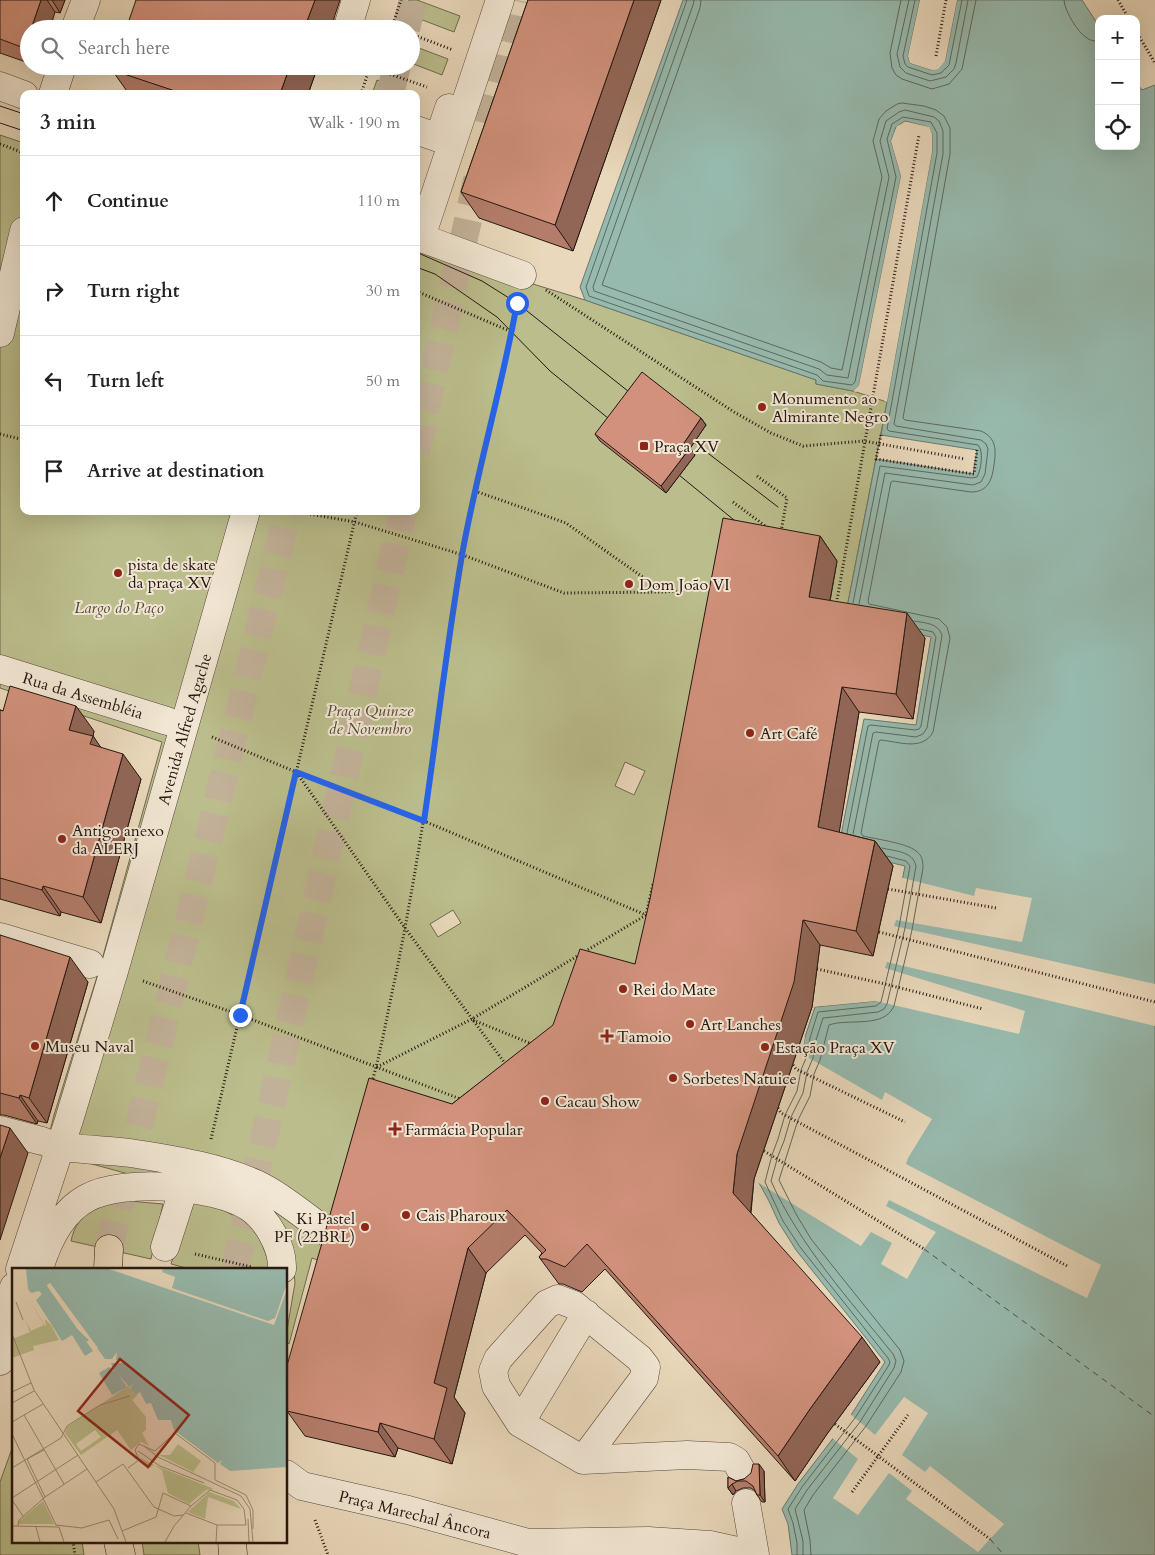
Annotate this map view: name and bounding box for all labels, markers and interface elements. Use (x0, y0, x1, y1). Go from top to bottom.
map controls (1095, 15, 1140, 150)
button: + (1095, 15, 1140, 60)
search box (20, 20, 420, 75)
icon: search (38, 34, 66, 62)
text: Search here (78, 35, 170, 61)
button: − (1095, 60, 1140, 105)
button: locate (1095, 105, 1140, 150)
text: 3 min (40, 108, 96, 137)
text: Walk · 190 m (308, 112, 400, 134)
icon: ahead (40, 187, 68, 215)
text: Continue (87, 188, 169, 214)
text: 110 m (358, 190, 400, 212)
icon: right (40, 277, 68, 305)
text: Turn right (87, 278, 179, 304)
text: 30 m (366, 280, 400, 302)
route start (506, 292, 529, 315)
icon: left (40, 367, 68, 395)
text: Turn left (87, 368, 164, 394)
text: 50 m (366, 370, 400, 392)
place label: Monumento ao Almirante Negro (772, 388, 889, 428)
marker: Monumento ao Almirante Negro (756, 401, 768, 413)
place label: Praça XV (654, 436, 719, 458)
marker: Praça XV (638, 440, 650, 452)
icon: arrive (40, 457, 68, 485)
text: Arrive at destination (87, 458, 264, 484)
place label: pista de skate da praça XV (128, 554, 216, 594)
marker: pista de skate da praça XV (112, 567, 124, 579)
place label: Dom João VI (639, 574, 730, 596)
marker: Dom João VI (623, 578, 635, 590)
park label: Largo do Paço (74, 597, 164, 619)
street label: Avenida Alfred Agache (153, 651, 217, 808)
street label: Rua da Assembléia (20, 667, 146, 725)
park label: Praça Quinze de Novembro (327, 700, 414, 740)
place label: Art Café (760, 723, 818, 745)
marker: Art Café (744, 727, 756, 739)
place label: Antigo anexo da ALERJ (72, 820, 164, 860)
marker: Antigo anexo da ALERJ (56, 833, 68, 845)
place label: Rei do Mate (633, 979, 716, 1001)
marker: Rei do Mate (617, 983, 629, 995)
route end (229, 1004, 252, 1027)
place label: Art Lanches (700, 1014, 781, 1036)
marker: Art Lanches (684, 1018, 696, 1030)
place label: Tamoio (617, 1026, 671, 1048)
marker: Tamoio (601, 1030, 613, 1042)
place label: Museu Naval (45, 1036, 134, 1058)
place label: Estação Praça XV (775, 1037, 895, 1059)
marker: Museu Naval (29, 1040, 41, 1052)
marker: Estação Praça XV (759, 1041, 771, 1053)
place label: Sorbetes Natuice (683, 1068, 797, 1090)
marker: Sorbetes Natuice (667, 1072, 679, 1084)
place label: Cacau Show (555, 1091, 640, 1113)
marker: Cacau Show (539, 1095, 551, 1107)
place label: Farmácia Popular (405, 1119, 523, 1141)
marker: Farmácia Popular (389, 1123, 401, 1135)
place label: Cais Pharoux (416, 1205, 506, 1227)
place label: Ki Pastel PF (22BRL) (274, 1208, 355, 1248)
marker: Cais Pharoux (400, 1209, 412, 1221)
marker: Ki Pastel PF (22BRL) (359, 1221, 371, 1233)
inset map (12, 1268, 288, 1542)
street label: Praça Marechal Âncora (336, 1485, 493, 1545)

